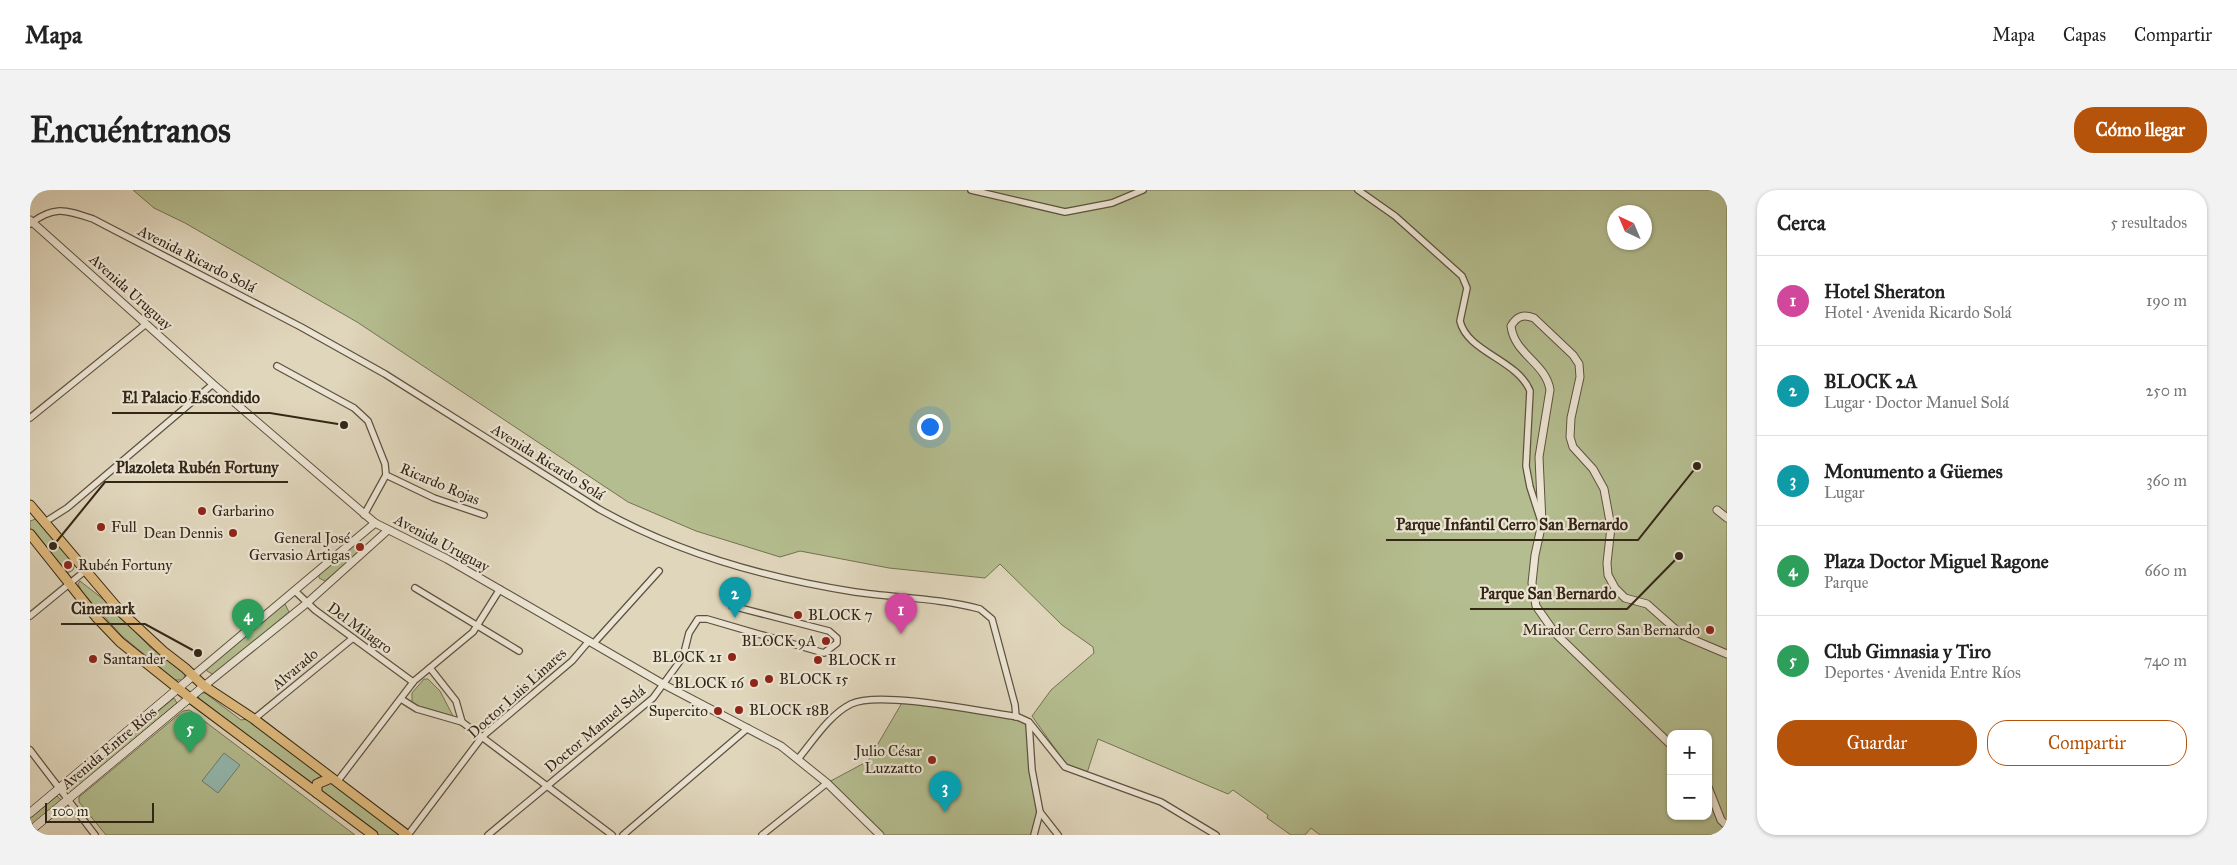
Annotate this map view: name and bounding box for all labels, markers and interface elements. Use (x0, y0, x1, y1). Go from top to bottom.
text: Mapa (25, 20, 82, 50)
text: Mapa (1992, 24, 2035, 46)
text: Capas (2063, 24, 2106, 46)
text: Compartir (2134, 24, 2212, 46)
button: Cómo llegar (2074, 107, 2207, 153)
text: Encuéntranos (30, 109, 231, 152)
north arrow (1607, 205, 1652, 250)
text: Cerca (1777, 210, 1826, 236)
text: 5 resultados (2110, 213, 2187, 232)
street label: Avenida Ricardo Solá (134, 221, 260, 297)
street label: Avenida Uruguay (85, 249, 177, 335)
text: Hotel Sheraton (1824, 280, 1945, 303)
text: 1 (1790, 291, 1796, 310)
text: 190 m (2146, 291, 2187, 310)
text: Hotel · Avenida Ricardo Solá (1824, 303, 2011, 322)
text: BLOCK 2A (1824, 370, 1918, 393)
text: 2 (1789, 381, 1797, 400)
text: 250 m (2146, 381, 2187, 400)
callout: El Palacio Escondido (112, 382, 270, 413)
text: El Palacio Escondido (122, 388, 260, 407)
text: Lugar · Doctor Manuel Solá (1824, 393, 2009, 412)
your location (917, 414, 943, 440)
street label: Avenida Ricardo Solá (487, 419, 608, 504)
callout: Plazoleta Rubén Fortuny (105, 451, 288, 482)
text: Plazoleta Rubén Fortuny (115, 458, 280, 478)
street label: Ricardo Rojas (397, 459, 483, 509)
text: Monumento a Güemes (1824, 460, 2003, 483)
text: 3 (1790, 471, 1796, 490)
text: 360 m (2146, 471, 2187, 490)
text: Lugar (1824, 483, 1865, 502)
place label: Garbarino (212, 502, 274, 520)
marker: Garbarino (196, 505, 208, 517)
callout: Parque Infantil Cerro San Bernardo (1386, 509, 1638, 540)
street label: Avenida Uruguay (390, 510, 494, 576)
text: Parque Infantil Cerro San Bernardo (1396, 515, 1628, 535)
place label: Full (111, 518, 138, 536)
marker: Full (95, 521, 107, 533)
place label: Dean Dennis (143, 524, 223, 542)
marker: Dean Dennis (227, 527, 239, 539)
place label: General José Gervasio Artigas (249, 529, 351, 564)
marker: General José Gervasio Artigas (354, 541, 366, 553)
text: Plaza Doctor Miguel Ragone (1824, 550, 2049, 573)
place label: Rubén Fortuny (78, 556, 173, 574)
marker: Rubén Fortuny (62, 559, 74, 571)
text: 4 (1789, 561, 1797, 580)
text: 660 m (2144, 561, 2187, 580)
text: Parque (1824, 573, 1868, 592)
pin: 2 (719, 577, 751, 618)
callout: Parque San Bernardo (1470, 578, 1627, 609)
text: Parque San Bernardo (1480, 584, 1616, 604)
callout: Cinemark (61, 593, 145, 624)
pin: 1 (885, 593, 917, 634)
text: Cinemark (71, 599, 136, 618)
pin: 4 (232, 599, 264, 640)
street label: Del Milagro (324, 599, 396, 658)
place label: BLOCK 7 (808, 606, 872, 624)
marker: BLOCK 7 (792, 609, 804, 621)
place label: Mirador Cerro San Bernardo (1523, 621, 1700, 639)
marker: Mirador Cerro San Bernardo (1704, 624, 1716, 636)
place label: BLOCK 9A (741, 632, 816, 650)
marker: BLOCK 9A (820, 635, 832, 647)
text: Club Gimnasia y Tiro (1824, 640, 1991, 663)
street label: Alvarado (268, 644, 322, 694)
street label: Doctor Luis Linares (464, 644, 570, 742)
place label: BLOCK 21 (652, 648, 722, 666)
place label: Santander (103, 650, 166, 668)
marker: BLOCK 21 (726, 651, 738, 663)
place label: BLOCK 11 (828, 651, 896, 669)
text: 5 (1789, 651, 1797, 670)
text: 740 m (2144, 651, 2187, 670)
marker: Santander (87, 653, 99, 665)
marker: BLOCK 11 (812, 654, 824, 666)
text: Deportes · Avenida Entre Ríos (1824, 663, 2021, 682)
place label: BLOCK 15 (779, 670, 848, 688)
marker: BLOCK 15 (763, 673, 775, 685)
place label: BLOCK 16 (674, 674, 745, 692)
marker: BLOCK 16 (748, 677, 760, 689)
street label: Doctor Manuel Solá (541, 681, 649, 776)
place label: BLOCK 18B (749, 701, 829, 719)
place label: Supercito (649, 702, 708, 720)
street label: Avenida Entre Ríos (57, 703, 160, 794)
marker: BLOCK 18B (733, 704, 745, 716)
marker: Supercito (712, 705, 724, 717)
pin: 5 (174, 712, 206, 753)
button: Guardar (1777, 720, 1977, 766)
button: Compartir (1987, 720, 2187, 766)
map controls (1667, 730, 1712, 820)
button: + (1667, 730, 1712, 775)
place label: Julio César Luzzatto (853, 742, 922, 777)
marker: Julio César Luzzatto (926, 754, 938, 766)
pin: 3 (929, 771, 961, 812)
button: − (1667, 775, 1712, 820)
scale bar (45, 800, 154, 823)
text: 100 m (52, 803, 89, 820)

